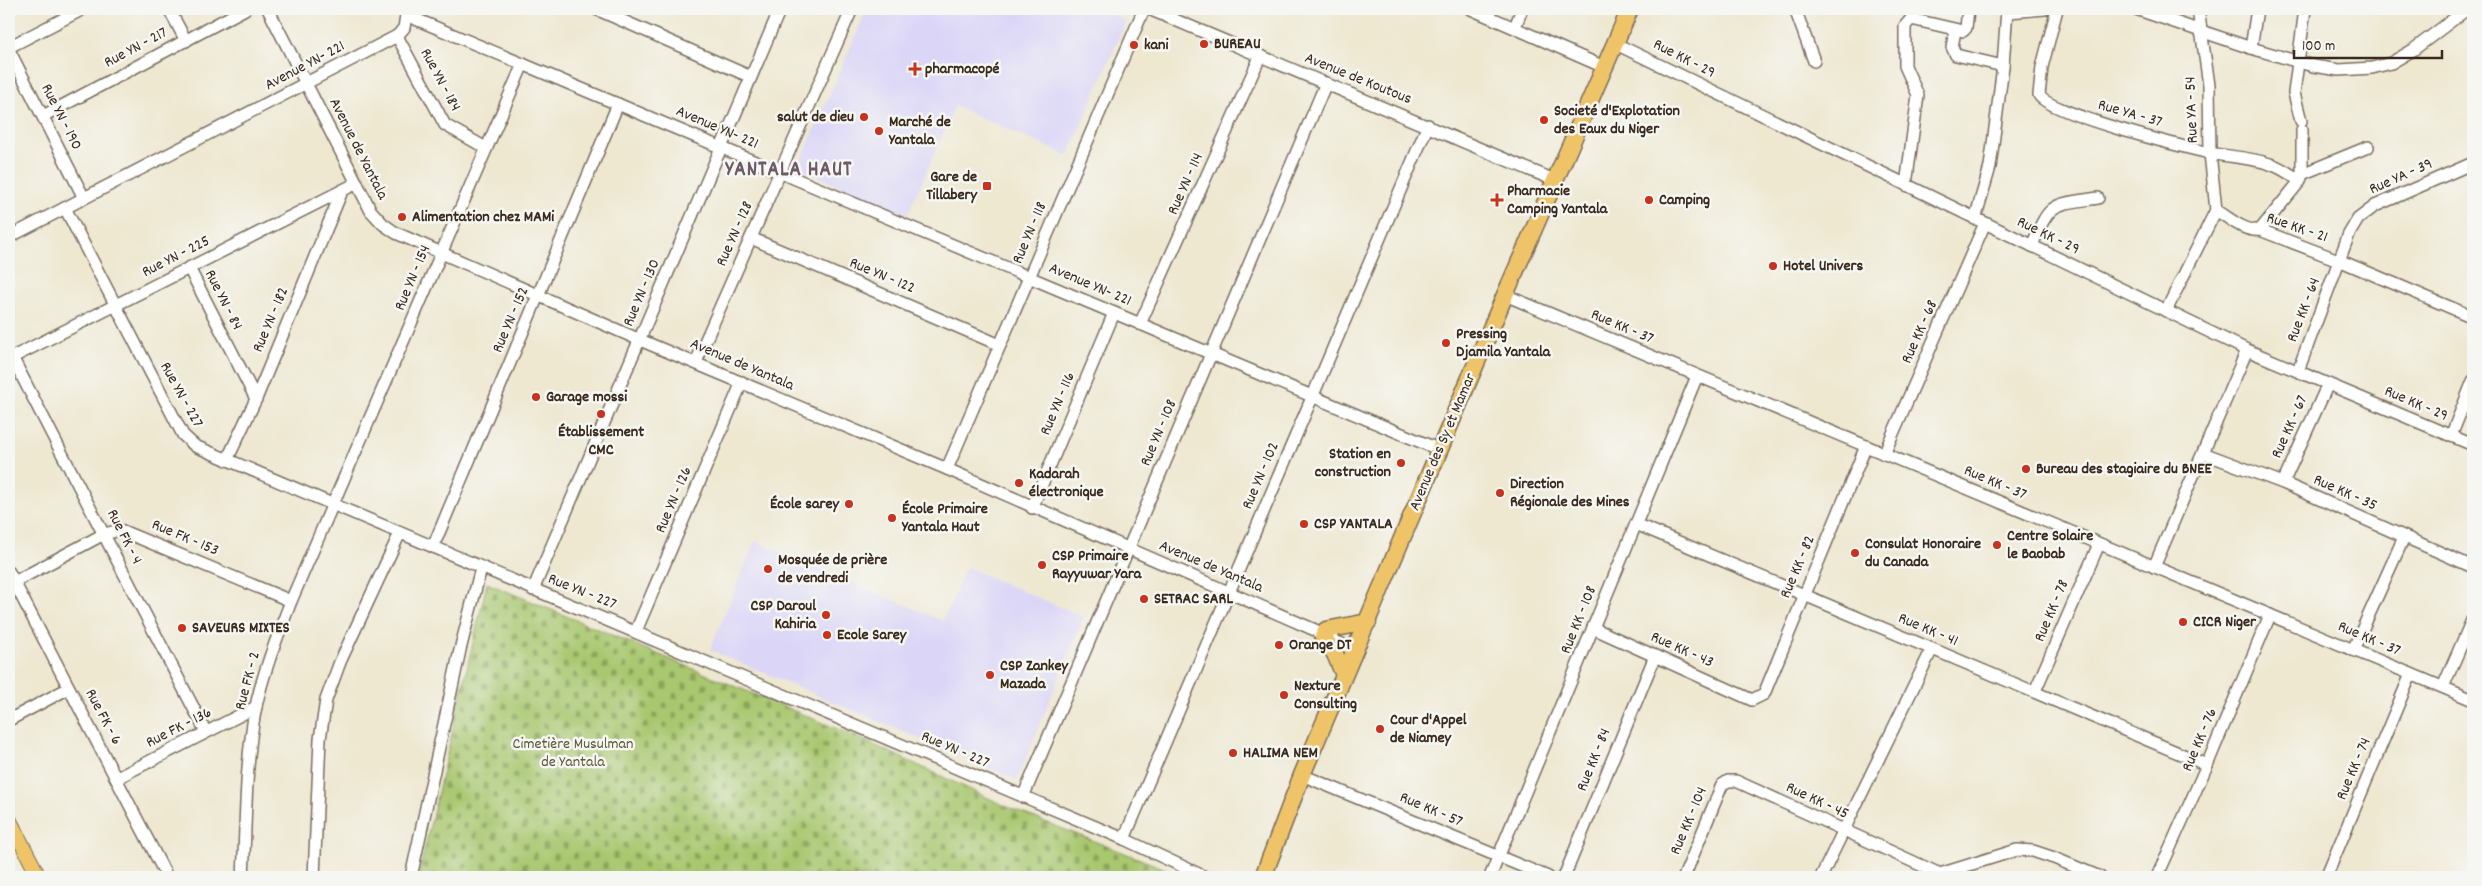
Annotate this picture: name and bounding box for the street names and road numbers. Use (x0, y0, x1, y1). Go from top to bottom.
street label: Rue YN - 217 (100, 22, 172, 74)
street label: Rue KK - 29 (1649, 33, 1719, 85)
street label: Avenue YN- 221 (261, 35, 349, 97)
street label: Rue YN - 184 (414, 44, 466, 116)
street label: Avenue de Koutous (1301, 47, 1415, 111)
street label: Rue YA - 54 (2179, 76, 2205, 144)
street label: Rue YN - 190 (35, 80, 87, 154)
street label: Avenue de Yantala (323, 94, 394, 204)
street label: Rue YA - 37 (2095, 94, 2165, 134)
street label: Avenue YN- 221 (672, 100, 762, 156)
street label: Rue YN - 114 (1162, 149, 1210, 219)
street label: Rue YA - 39 (2366, 153, 2436, 201)
street label: Rue YN - 128 (710, 198, 760, 270)
street label: Rue YN - 118 (1007, 198, 1053, 268)
street label: Rue KK - 21 (2263, 207, 2331, 249)
street label: Rue KK - 29 (2013, 211, 2083, 261)
street label: Rue YN - 225 (138, 230, 214, 284)
street label: Rue YN - 154 (389, 242, 437, 314)
street label: Rue YN - 122 (846, 252, 918, 300)
street label: Rue YN - 130 (617, 256, 667, 330)
street label: Avenue YN- 221 (1045, 257, 1135, 313)
street label: Rue YN - 84 (198, 266, 248, 334)
street label: Rue KK - 64 (2281, 274, 2327, 346)
street label: Rue YN - 152 (487, 283, 535, 357)
street label: Rue YN - 182 (247, 284, 295, 356)
street label: Rue KK - 68 (1896, 297, 1944, 367)
street label: Rue KK - 37 (1587, 303, 1657, 351)
street label: Avenue de Yantala (686, 333, 798, 397)
street label: Rue YN - 227 (153, 358, 209, 432)
street label: Rue YN - 116 (1034, 369, 1082, 439)
street label: Avenue des Sy et Mamar (1404, 370, 1482, 514)
street label: Rue KK - 29 (2381, 380, 2451, 428)
street label: Rue KK - 67 (2266, 392, 2314, 462)
street label: Rue YN - 108 (1135, 396, 1183, 470)
street label: Rue YN - 102 (1237, 439, 1285, 513)
street label: Rue KK - 37 (1960, 459, 2030, 507)
street label: Rue YN - 126 (650, 463, 698, 537)
street label: Rue KK - 35 (2309, 469, 2381, 517)
street label: Rue FK - 4 (100, 505, 148, 569)
street label: Rue FK - 153 (148, 514, 222, 562)
street label: Rue KK - 82 (1774, 532, 1822, 602)
street label: Avenue de Yantala (1155, 535, 1267, 599)
street label: Rue YN - 227 (544, 568, 620, 616)
street label: Rue KK - 78 (2029, 576, 2075, 646)
street label: Rue KK - 108 (1555, 582, 1603, 658)
street label: Rue KK - 41 (1894, 607, 1962, 653)
street label: Rue KK - 37 (2334, 615, 2404, 663)
street label: Rue KK - 43 (1647, 626, 1717, 674)
street label: Rue FK - 2 (229, 649, 267, 713)
street label: Rue FK - 6 (79, 685, 127, 749)
street label: Rue FK - 136 (142, 702, 216, 754)
street label: Rue KK - 76 (2176, 705, 2224, 775)
street label: Rue YN - 227 (917, 725, 993, 775)
street label: Rue KK - 84 (1571, 725, 1617, 795)
street label: Rue KK - 74 (2331, 734, 2377, 804)
street label: Rue KK - 45 (1782, 776, 1852, 826)
street label: Rue KK - 104 (1664, 783, 1714, 859)
street label: Rue KK - 57 (1396, 786, 1466, 834)

